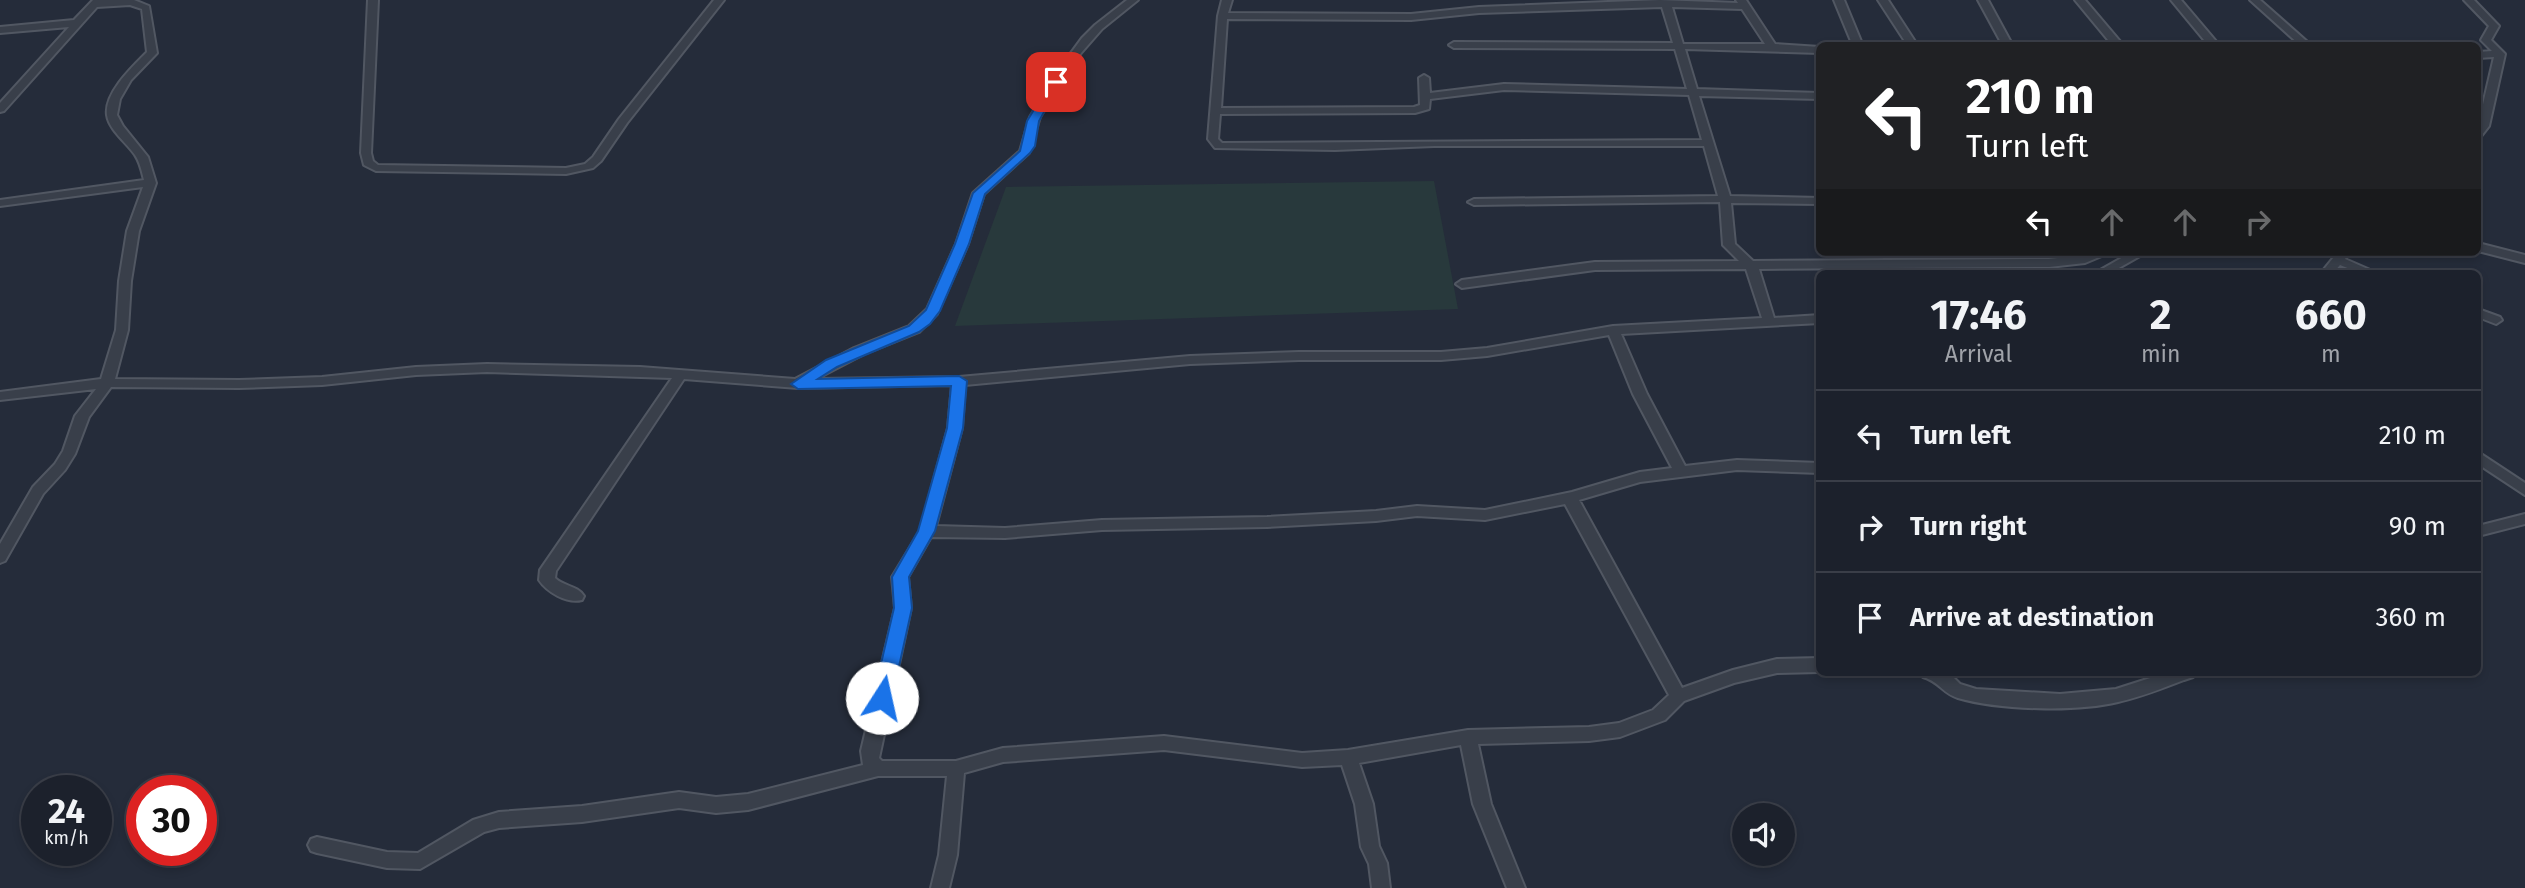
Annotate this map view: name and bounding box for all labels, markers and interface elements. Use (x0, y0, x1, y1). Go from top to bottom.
pin (1026, 52, 1086, 112)
icon: arrive (1037, 63, 1075, 101)
text: 210 m (1966, 67, 2095, 126)
icon: left (1851, 70, 1942, 161)
text: Turn left (1966, 127, 2088, 165)
icon: left (2020, 203, 2058, 241)
icon: ahead (2093, 203, 2131, 241)
icon: ahead (2166, 203, 2204, 241)
icon: right (2239, 203, 2277, 241)
text: 17:46 (1930, 290, 2027, 340)
text: 2 (2150, 290, 2172, 340)
text: 660 (2295, 290, 2367, 340)
text: Arrival (1945, 340, 2012, 368)
text: min (2141, 340, 2181, 368)
text: m (2321, 340, 2341, 368)
icon: left (1851, 417, 1889, 455)
text: Turn left (1910, 420, 2011, 451)
text: 210 m (2379, 420, 2446, 451)
icon: right (1851, 508, 1889, 546)
text: Turn right (1910, 511, 2027, 542)
text: 90 m (2389, 511, 2446, 542)
icon: arrive (1851, 599, 1889, 637)
text: Arrive at destination (1910, 602, 2154, 633)
text: 360 m (2375, 602, 2446, 633)
position arrow (845, 661, 919, 735)
speed limit sign: 30 (126, 775, 217, 866)
text: 24 (48, 790, 85, 832)
map controls (1732, 803, 1795, 866)
button: sound (1732, 803, 1795, 866)
text: km/h (44, 827, 89, 849)

